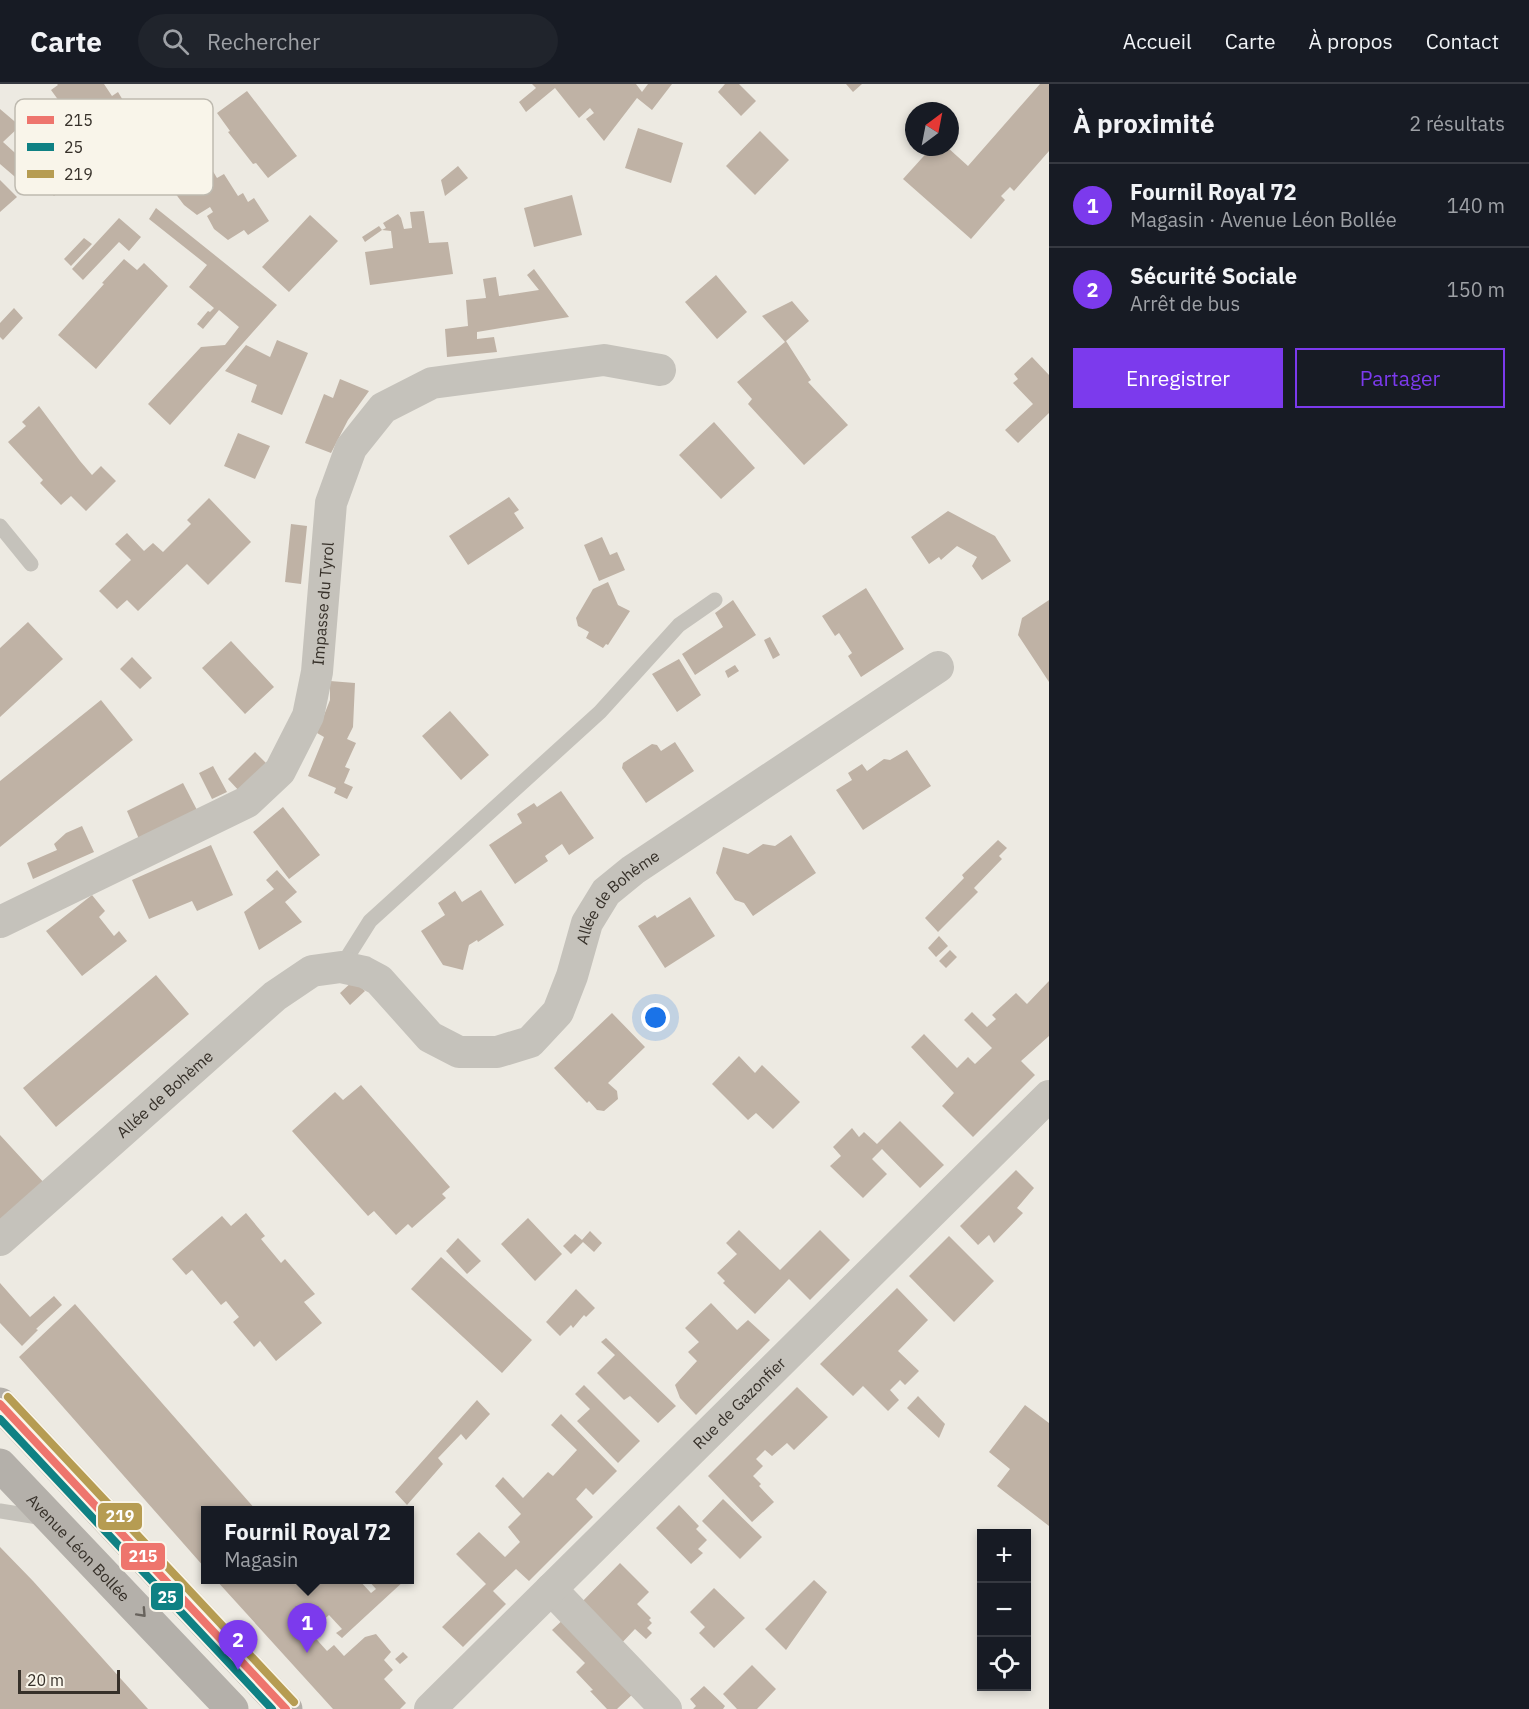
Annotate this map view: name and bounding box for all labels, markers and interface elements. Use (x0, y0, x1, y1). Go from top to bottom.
search box (138, 14, 558, 68)
text: Carte (30, 23, 102, 60)
icon: search (159, 25, 192, 58)
text: Rechercher (207, 27, 320, 56)
text: Accueil (1123, 27, 1192, 55)
text: Carte (1225, 27, 1276, 55)
text: À propos (1309, 27, 1393, 55)
text: Contact (1426, 27, 1499, 55)
legend (15, 99, 213, 195)
north arrow (905, 102, 959, 156)
text: À proximité (1073, 106, 1215, 140)
text: 215 (64, 110, 93, 130)
text: 2 résultats (1409, 110, 1505, 137)
text: 25 (64, 137, 83, 157)
text: 219 (64, 164, 93, 184)
text: Fournil Royal 72 (1130, 177, 1297, 206)
text: 1 (1087, 192, 1099, 219)
text: 140 m (1447, 192, 1505, 219)
text: Magasin · Avenue Léon Bollée (1130, 206, 1397, 233)
text: Sécurité Sociale (1130, 261, 1297, 290)
text: 2 (1087, 276, 1099, 303)
text: 150 m (1447, 276, 1505, 303)
text: Arrêt de bus (1130, 290, 1240, 317)
button: Enregistrer (1073, 348, 1283, 408)
button: Partager (1295, 348, 1505, 408)
street label: Impasse du Tyrol (308, 541, 338, 666)
street label: Allée de Bohème (572, 845, 663, 946)
your location (641, 1003, 670, 1032)
street label: Allée de Bohème (112, 1046, 217, 1142)
street label: Rue de Gazonfier (689, 1353, 790, 1453)
street label: Avenue Léon Bollée (23, 1489, 135, 1606)
line badge: 219 (97, 1502, 143, 1531)
text: 219 (106, 1506, 134, 1526)
popup (201, 1506, 414, 1584)
text: Fournil Royal 72 (224, 1517, 391, 1546)
map controls (977, 1529, 1031, 1691)
button: + (977, 1529, 1031, 1583)
line badge: 215 (120, 1542, 166, 1571)
text: 215 (129, 1546, 158, 1566)
text: Magasin (224, 1546, 298, 1573)
line badge: 25 (150, 1582, 184, 1611)
button: − (977, 1583, 1031, 1637)
text: 25 (157, 1587, 177, 1607)
pin: 1 (288, 1604, 326, 1653)
one-way arrow (134, 1606, 145, 1617)
pin: 2 (218, 1620, 258, 1670)
button: locate (977, 1637, 1031, 1691)
scale bar (18, 1667, 120, 1694)
text: 20 m (27, 1670, 64, 1690)

